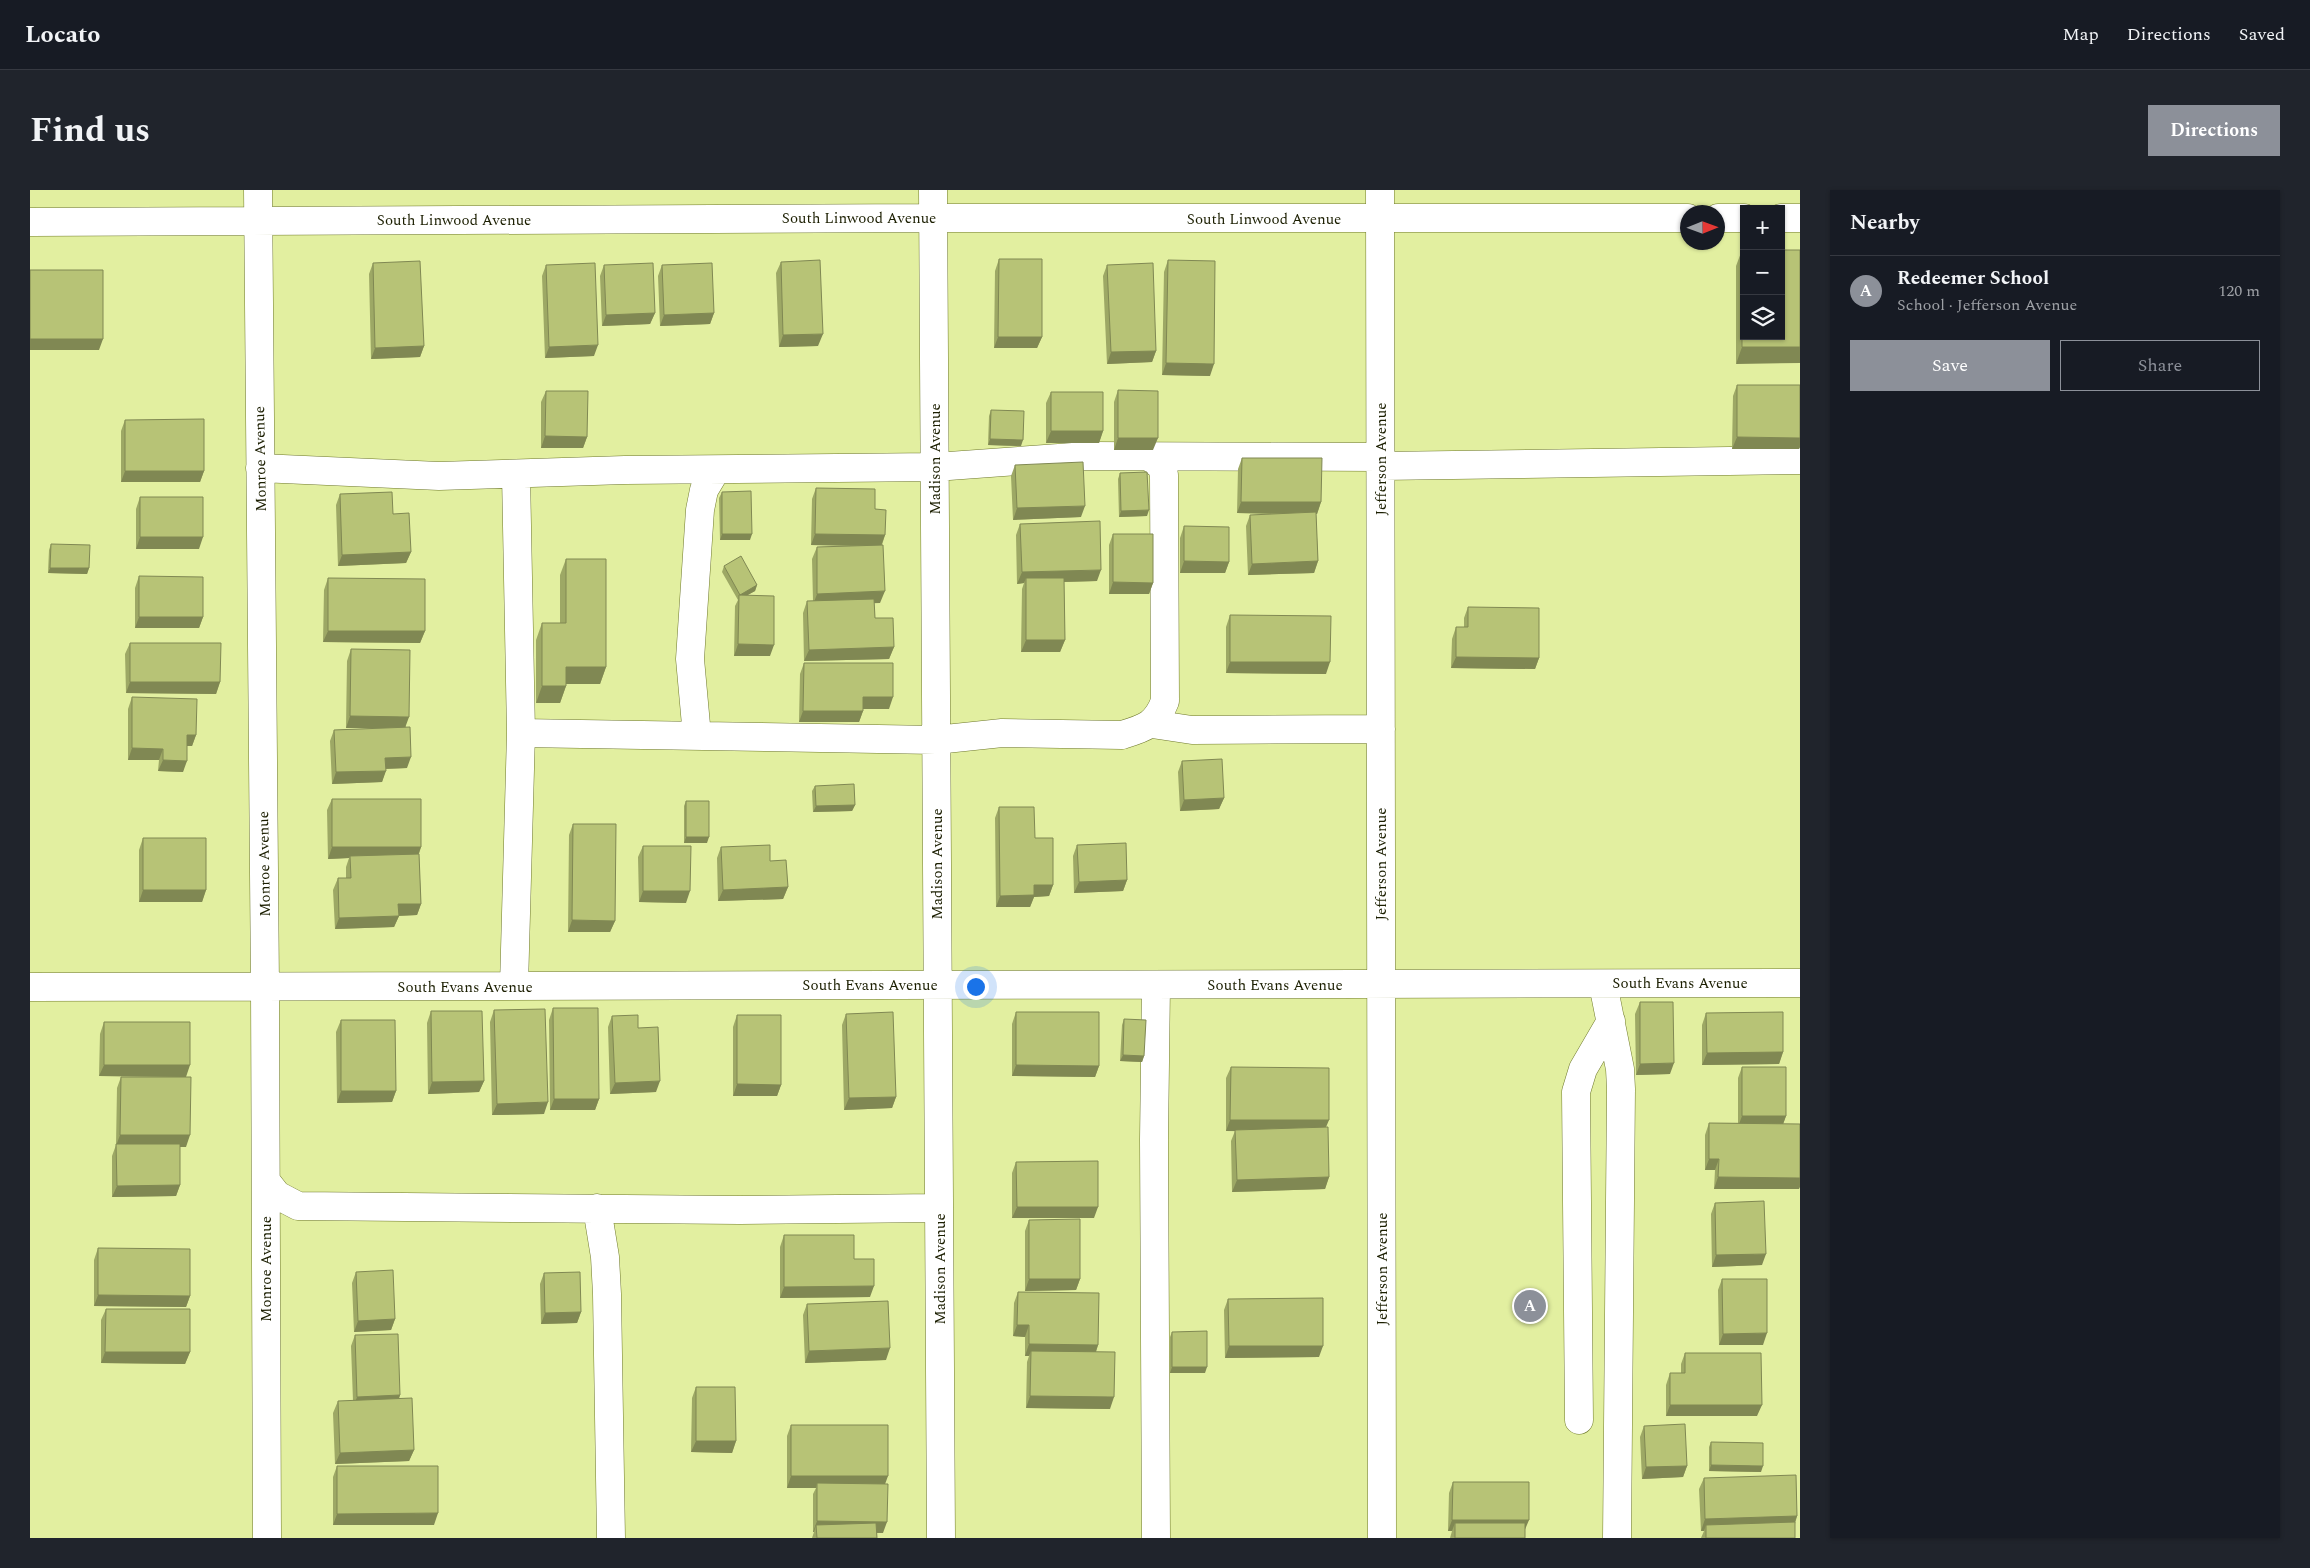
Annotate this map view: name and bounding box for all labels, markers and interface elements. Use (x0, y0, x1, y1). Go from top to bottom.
text: Locato (25, 17, 100, 53)
text: Map (2063, 21, 2099, 48)
text: Directions (2127, 21, 2211, 48)
text: Saved (2239, 21, 2285, 48)
text: Find us (30, 104, 150, 157)
button: Directions (2148, 105, 2280, 156)
north arrow (1680, 205, 1725, 250)
map controls (1740, 205, 1785, 340)
button: + (1740, 205, 1785, 250)
street label: South Linwood Avenue (782, 207, 936, 230)
text: Nearby (1850, 207, 1920, 239)
street label: South Linwood Avenue (1187, 208, 1341, 231)
street label: South Linwood Avenue (377, 209, 531, 232)
button: − (1740, 250, 1785, 295)
text: Redeemer School (1897, 264, 2049, 293)
text: A (1860, 279, 1872, 303)
text: 120 m (2218, 279, 2260, 303)
text: School · Jefferson Avenue (1897, 293, 2077, 317)
button: layers (1740, 295, 1785, 340)
button: Save (1850, 340, 2050, 391)
button: Share (2060, 340, 2260, 391)
street label: Madison Avenue (924, 403, 947, 515)
street label: Jefferson Avenue (1370, 403, 1393, 515)
street label: Monroe Avenue (248, 406, 273, 512)
street label: Madison Avenue (926, 808, 949, 920)
street label: Jefferson Avenue (1370, 808, 1393, 920)
street label: Monroe Avenue (252, 811, 277, 917)
street label: South Evans Avenue (1612, 972, 1748, 995)
street label: South Evans Avenue (802, 974, 938, 997)
your location (963, 974, 989, 1000)
street label: South Evans Avenue (1207, 974, 1343, 997)
street label: South Evans Avenue (397, 976, 533, 999)
street label: Madison Avenue (929, 1213, 952, 1325)
street label: Jefferson Avenue (1371, 1213, 1394, 1325)
street label: Monroe Avenue (255, 1216, 278, 1322)
pin: A (1514, 1287, 1546, 1325)

